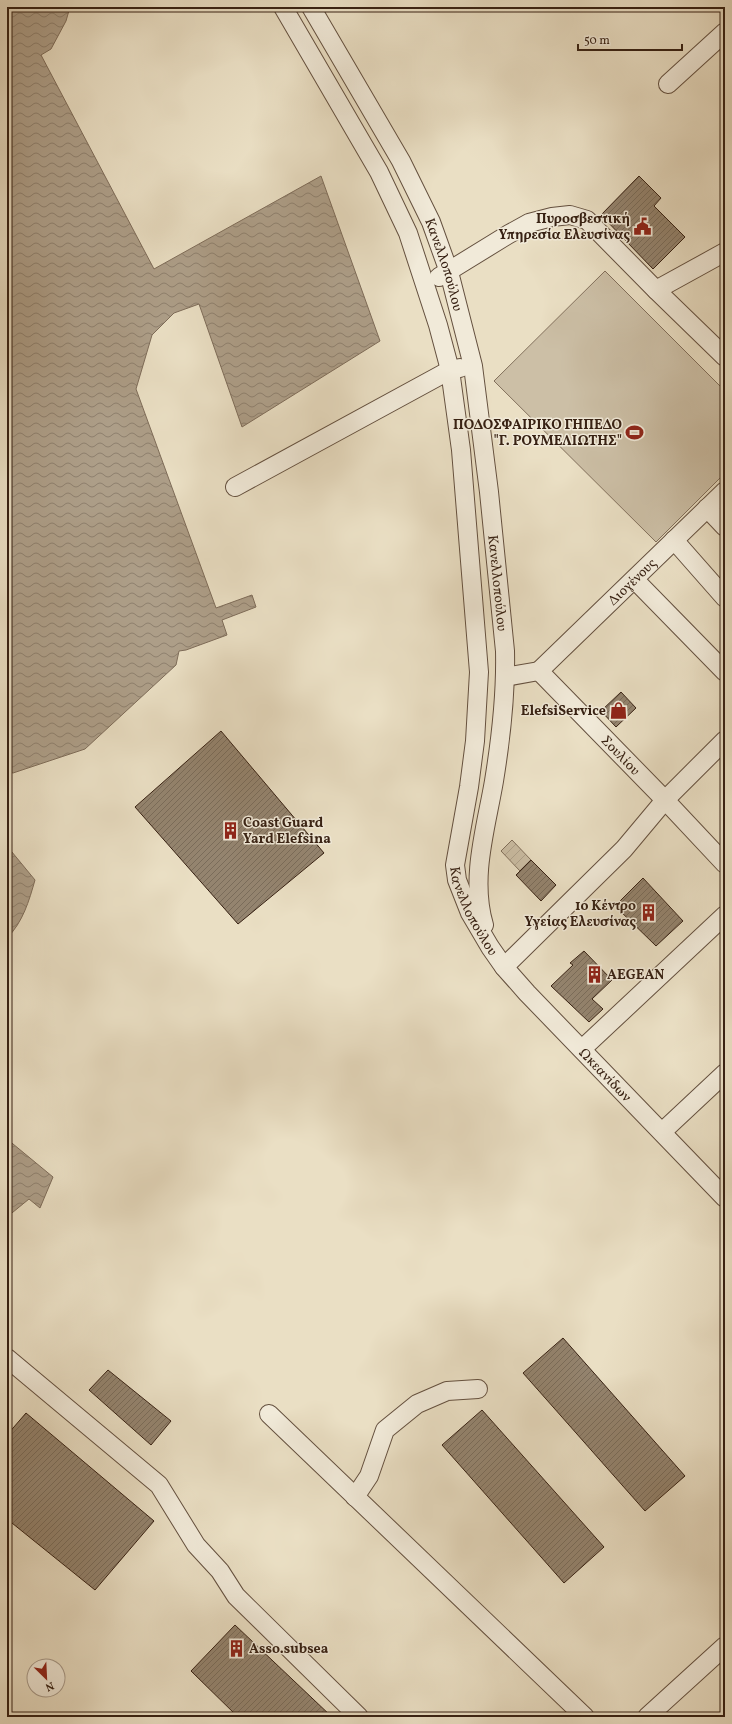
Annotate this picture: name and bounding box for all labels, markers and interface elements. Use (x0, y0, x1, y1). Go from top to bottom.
scale bar (578, 26, 682, 52)
text: 50 m (584, 33, 610, 49)
place label: Πυροσβεστική Υπηρεσία Ελευσίνας (499, 210, 630, 245)
street label: Κανελλοπούλου (419, 216, 467, 314)
public building icon: Πυροσβεστική Υπηρεσία Ελευσίνας (633, 216, 653, 236)
place label: ΠΟΔΟΣΦΑΙΡΙΚΟ ΓΗΠΕΔΟ "Γ. ΡΟΥΜΕΛΙΩΤΗΣ" (453, 416, 622, 451)
sports icon: ΠΟΔΟΣΦΑΙΡΙΚΟ ΓΗΠΕΔΟ "Γ. ΡΟΥΜΕΛΙΩΤΗΣ" (625, 422, 645, 442)
street label: Κανελλοπούλου (482, 534, 511, 632)
street label: Διογένους (604, 554, 661, 610)
shop icon: ElefsiService (609, 700, 629, 720)
place label: ElefsiService (521, 702, 606, 721)
street label: Σουλίου (596, 732, 644, 780)
place label: Coast Guard Yard Elefsina (243, 814, 331, 849)
building icon: Coast Guard Yard Elefsina (220, 820, 240, 840)
street label: Κανελλοπούλου (444, 866, 501, 960)
place label: 1ο Κέντρο Υγείας Ελευσίνας (525, 897, 636, 932)
building icon: 1ο Κέντρο Υγείας Ελευσίνας (639, 903, 659, 923)
building icon: AEGEAN (584, 964, 604, 984)
place label: AEGEAN (607, 966, 665, 985)
street label: Ωκεανίδων (574, 1044, 635, 1107)
building icon: Asso.subsea (226, 1638, 246, 1658)
place label: Asso.subsea (249, 1640, 329, 1659)
north arrow (26, 1658, 66, 1698)
text: N (43, 1677, 56, 1694)

